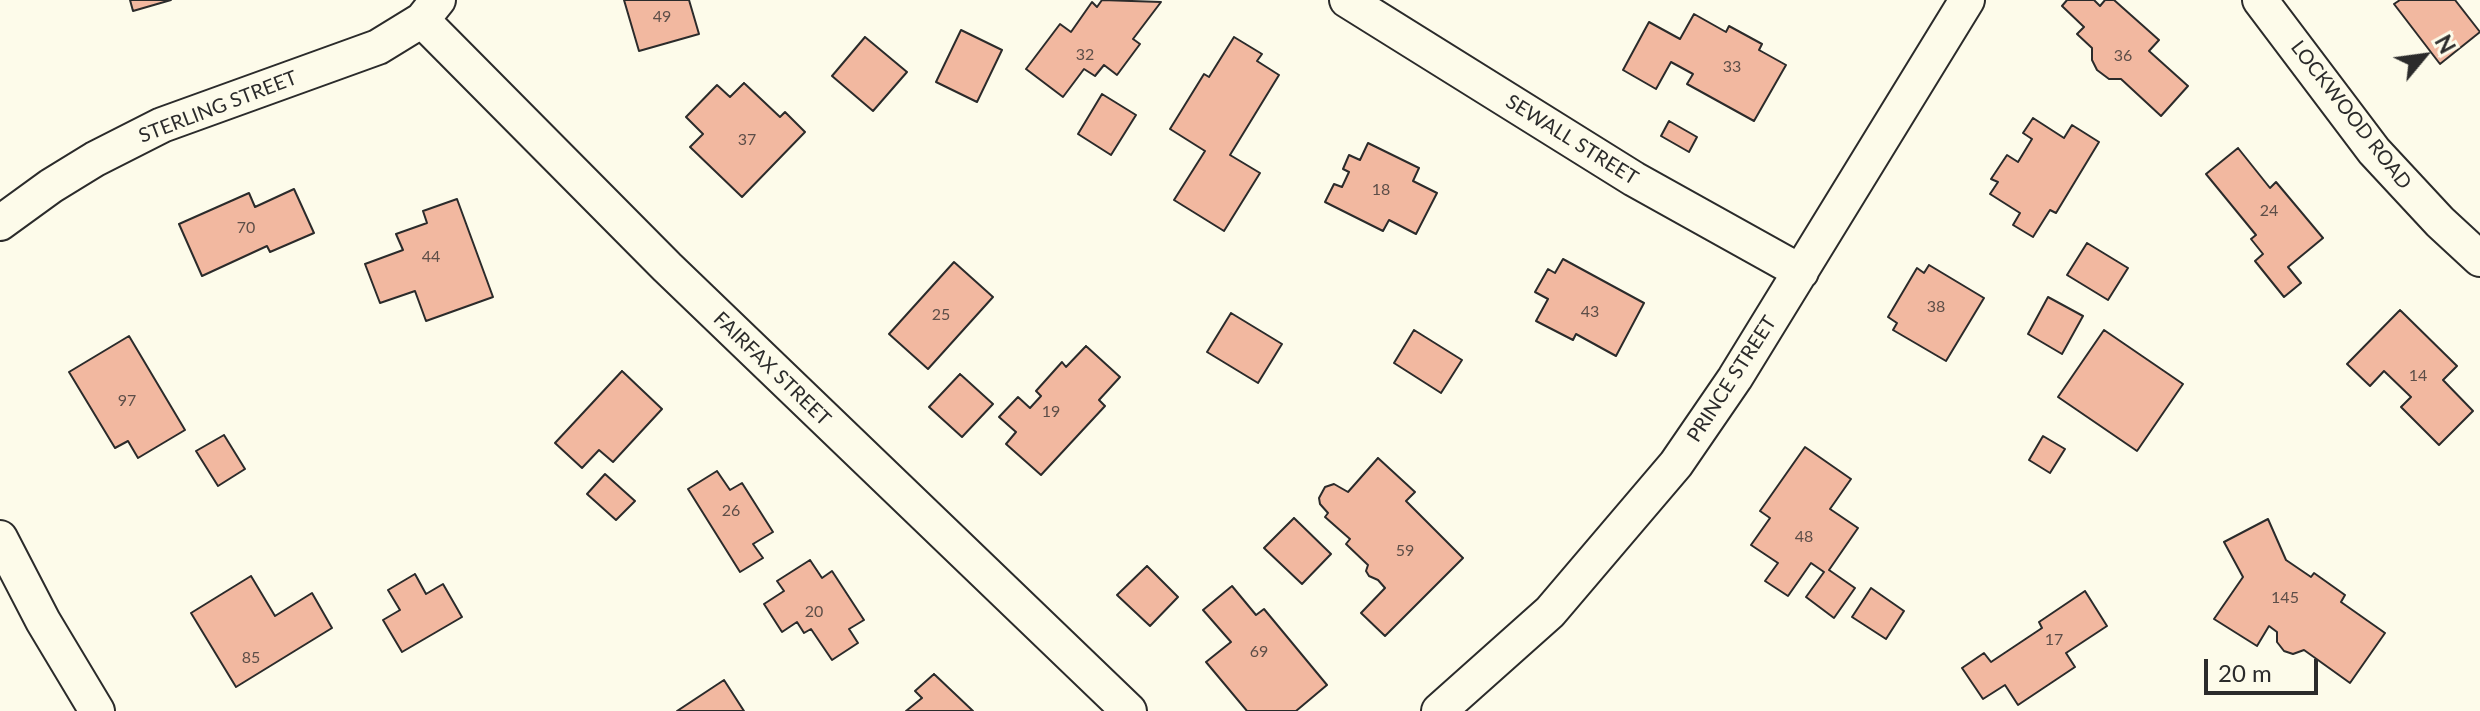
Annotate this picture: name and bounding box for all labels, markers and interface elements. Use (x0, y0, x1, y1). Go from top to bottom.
house number: 49 (653, 7, 671, 27)
north arrow (2384, 16, 2464, 96)
text: N (2430, 30, 2461, 58)
street label: LOCKWOOD ROAD (2286, 36, 2416, 194)
house number: 32 (1076, 45, 1094, 65)
house number: 36 (2114, 46, 2132, 66)
house number: 33 (1723, 57, 1741, 77)
street label: STERLING STREET (135, 66, 301, 148)
street label: SEWALL STREET (1501, 90, 1643, 190)
house number: 37 (738, 130, 756, 150)
house number: 18 (1372, 180, 1390, 200)
house number: 24 (2260, 201, 2278, 221)
house number: 70 (237, 218, 255, 238)
house number: 44 (422, 247, 440, 267)
house number: 38 (1927, 297, 1945, 317)
house number: 43 (1581, 302, 1599, 322)
house number: 25 (932, 305, 950, 325)
street label: FAIRFAX STREET (708, 307, 836, 431)
street label: PRINCE STREET (1682, 311, 1782, 447)
house number: 14 (2409, 366, 2427, 386)
house number: 97 (118, 391, 136, 411)
house number: 19 (1042, 402, 1060, 422)
house number: 26 (722, 501, 740, 521)
house number: 48 (1795, 527, 1813, 547)
house number: 59 (1396, 541, 1414, 561)
house number: 145 (2271, 588, 2299, 608)
house number: 20 (805, 602, 823, 622)
house number: 17 (2045, 630, 2063, 650)
house number: 69 (1250, 642, 1268, 662)
scale bar (2208, 643, 2322, 693)
house number: 85 (242, 648, 260, 668)
text: 20 m (2218, 658, 2272, 687)

